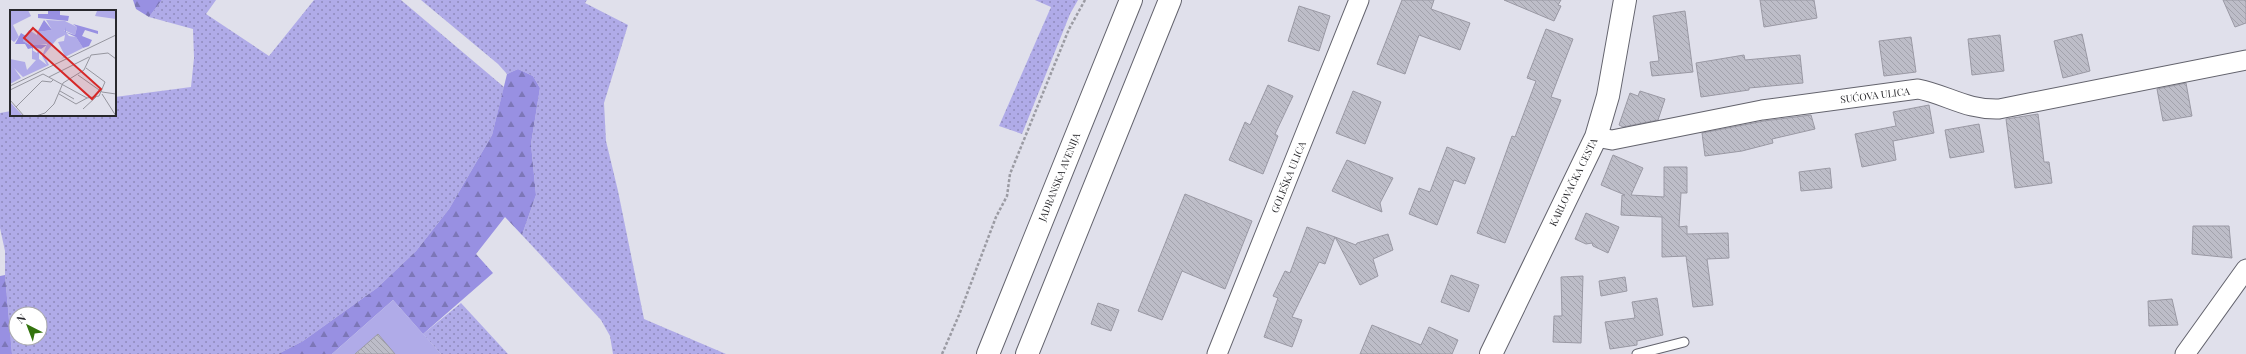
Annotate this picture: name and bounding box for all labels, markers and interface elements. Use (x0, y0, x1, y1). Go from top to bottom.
inset map (10, 10, 116, 116)
street label: SUĆOVA ULICA (1839, 84, 1911, 106)
street label: JADRANSKA AVENIJA (1034, 130, 1083, 224)
street label: KARLOVAČKA CESTA (1545, 135, 1601, 229)
street label: GOLEŠKA ULICA (1267, 138, 1309, 215)
north arrow (8, 306, 48, 346)
text: N (13, 310, 29, 326)

